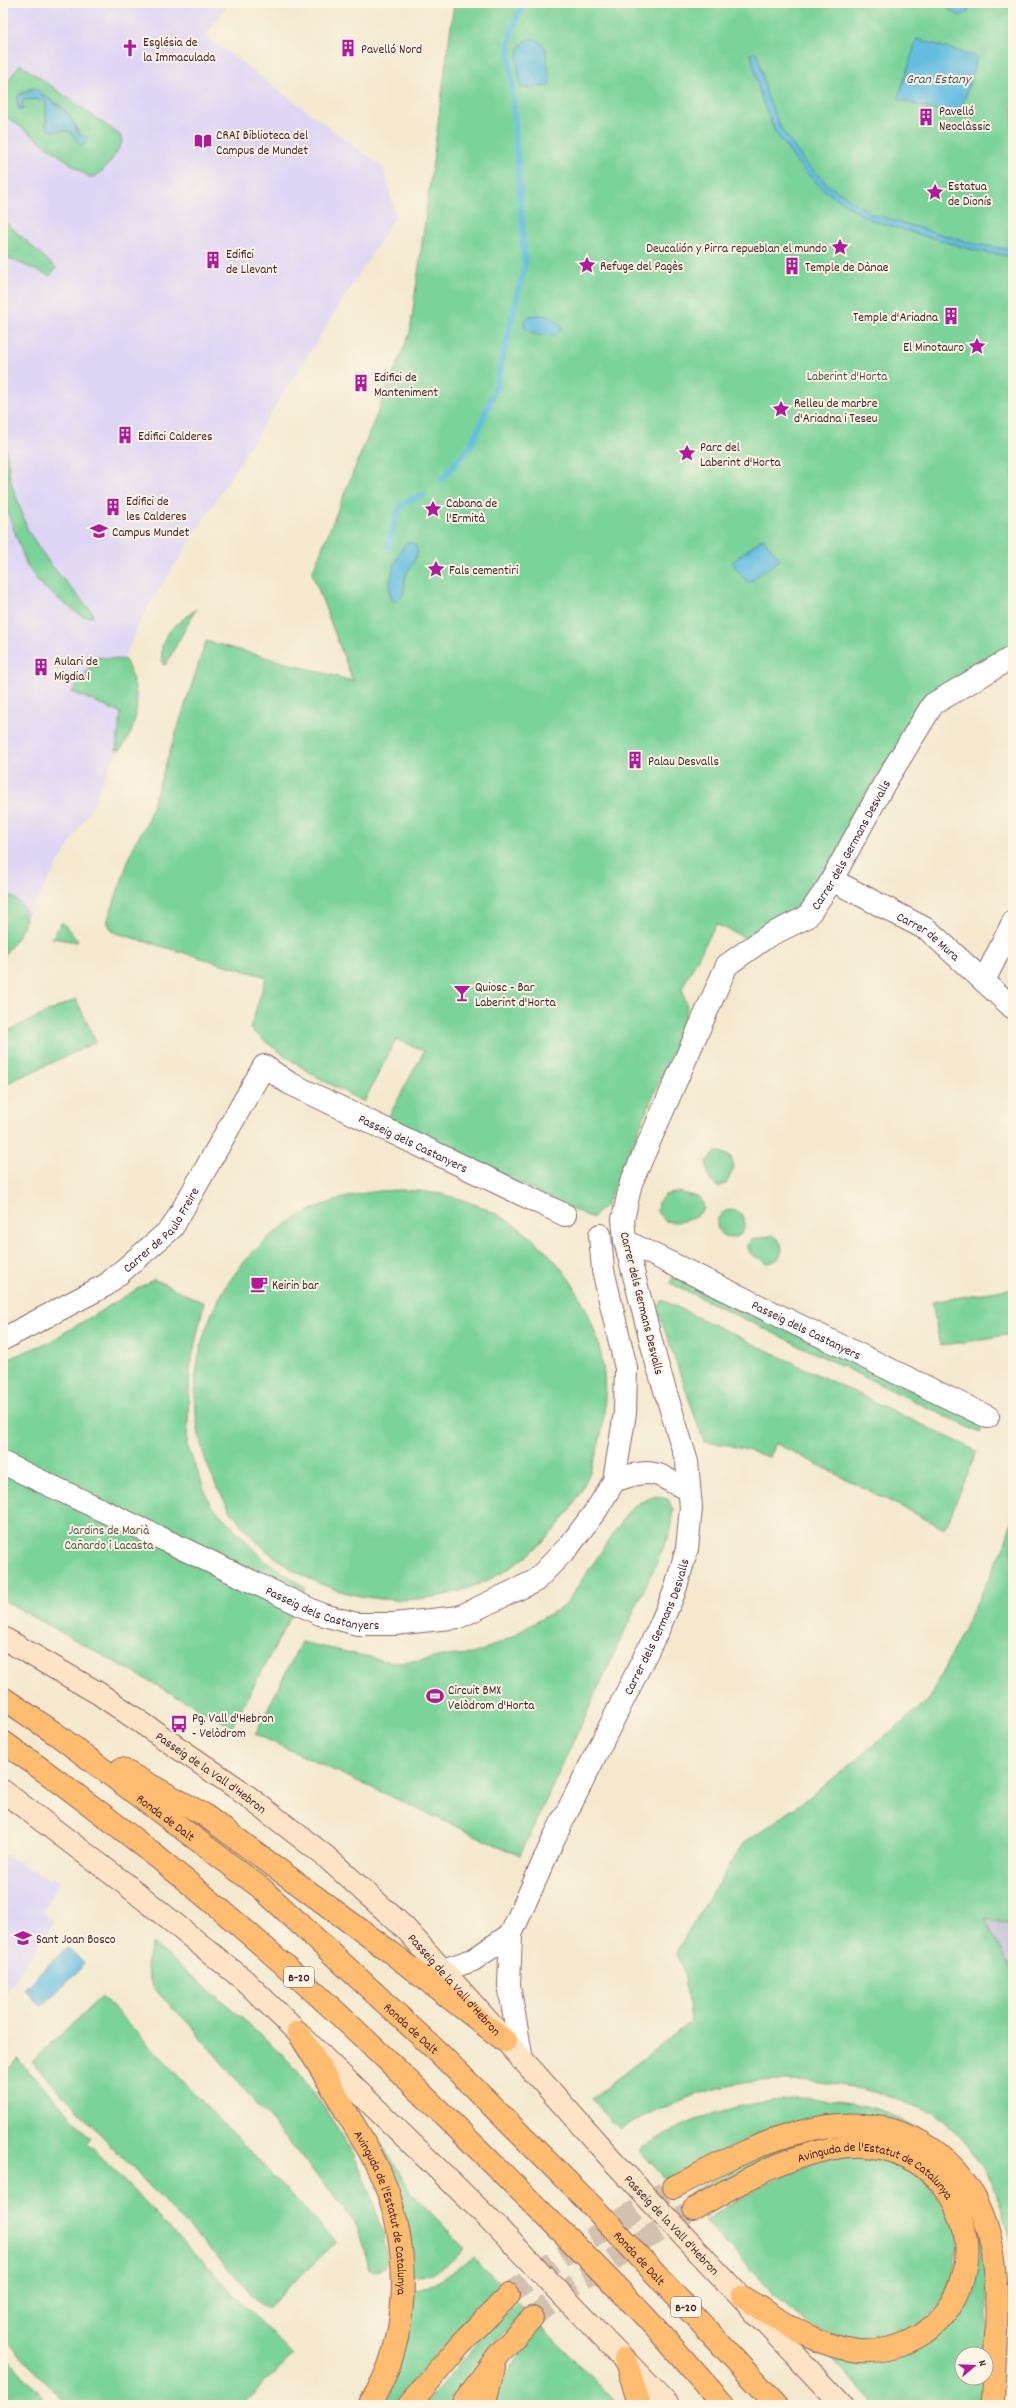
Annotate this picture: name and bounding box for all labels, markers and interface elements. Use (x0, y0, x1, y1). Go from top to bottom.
place label: Església de la Immaculada (143, 34, 216, 68)
church icon: Església de la Immaculada (120, 38, 140, 58)
building icon: Pavelló Nord (338, 38, 358, 58)
place label: Pavelló Nord (361, 41, 422, 60)
water label: Gran Estany (906, 70, 973, 90)
place label: Pavelló Neoclàssic (939, 103, 990, 137)
building icon: Pavelló Neoclàssic (916, 107, 936, 127)
place label: CRAI Biblioteca del Campus de Mundet (216, 127, 308, 161)
library icon: CRAI Biblioteca del Campus de Mundet (193, 131, 213, 151)
place label: Estatua de Dionís (948, 178, 992, 212)
place icon: Estatua de Dionís (925, 182, 945, 202)
place icon: Deucalión y Pirra repueblan el mundo (830, 237, 850, 257)
place label: Deucalión y Pirra repueblan el mundo (646, 240, 827, 259)
place label: Edifici de Llevant (226, 246, 277, 280)
building icon: Edifici de Llevant (203, 250, 223, 270)
place icon: Refuge del Pagès (577, 255, 597, 275)
building icon: Temple de Dànae (782, 256, 802, 276)
place label: Refuge del Pagès (600, 258, 683, 277)
place label: Temple de Dànae (805, 259, 889, 278)
building icon: Temple d'Ariadna (941, 306, 961, 326)
place label: Temple d'Ariadna (853, 309, 939, 328)
place icon: El Minotauro (967, 336, 987, 356)
place label: El Minotauro (903, 339, 964, 358)
park label: Laberint d'Horta (807, 368, 888, 387)
place label: Edifici de Manteniment (374, 369, 438, 403)
building icon: Edifici de Manteniment (351, 373, 371, 393)
place label: Relleu de marbre d'Ariadna i Teseu (794, 395, 878, 429)
place icon: Relleu de marbre d'Ariadna i Teseu (771, 399, 791, 419)
building icon: Edifici Calderes (115, 425, 135, 445)
place label: Edifici Calderes (138, 428, 212, 447)
place label: Parc del Laberint d'Horta (700, 439, 781, 473)
place icon: Parc del Laberint d'Horta (677, 443, 697, 463)
place label: Edifici de les Calderes (126, 493, 187, 527)
place label: Cabana de l'Ermità (446, 495, 497, 529)
building icon: Edifici de les Calderes (103, 497, 123, 517)
place icon: Cabana de l'Ermità (423, 499, 443, 519)
school or university icon: Campus Mundet (89, 521, 109, 541)
place label: Campus Mundet (112, 524, 190, 543)
place icon: Fals cementiri (426, 559, 446, 579)
place label: Fals cementiri (449, 562, 519, 581)
place label: Aulari de Migdia 1 (54, 653, 98, 687)
building icon: Aulari de Migdia 1 (31, 657, 51, 677)
building icon: Palau Desvalls (625, 750, 645, 770)
place label: Palau Desvalls (648, 753, 719, 772)
street label: Carrer dels Germans Desvalls (808, 777, 897, 915)
street label: Carrer de Mura (893, 908, 964, 967)
place label: Quiosc - Bar Laberint d'Horta (475, 979, 556, 1013)
bar icon: Quiosc - Bar Laberint d'Horta (452, 983, 472, 1003)
street label: Passeig dels Castanyers (354, 1110, 470, 1179)
street label: Carrer de Paulo Freire (120, 1184, 205, 1278)
street label: Carrer dels Germans Desvalls (614, 1230, 668, 1377)
cafe icon: Keirin bar (249, 1274, 269, 1294)
place label: Keirin bar (272, 1277, 319, 1296)
street label: Passeig dels Castanyers (748, 1297, 864, 1366)
park label: Jardins de Marià Cañardo i Lacasta (65, 1522, 154, 1556)
street label: Carrer dels Germans Desvalls (620, 1557, 696, 1699)
street label: Passeig dels Castanyers (262, 1582, 379, 1636)
place label: Circuit BMX Velòdrom d'Horta (448, 1682, 535, 1716)
sports icon: Circuit BMX Velòdrom d'Horta (425, 1686, 445, 1706)
place label: Pg. Vall d'Hebron - Velòdrom (192, 1710, 274, 1744)
bus stop icon: Pg. Vall d'Hebron - Velòdrom (169, 1714, 189, 1734)
street label: Passeig de la Vall d'Hebron (151, 1728, 269, 1819)
street label: Ronda de Dalt (132, 1791, 198, 1847)
school or university icon: Sant Joan Bosco (13, 1928, 33, 1948)
street label: Passeig de la Vall d'Hebron (402, 1930, 504, 2041)
place label: Sant Joan Bosco (36, 1931, 116, 1950)
road number: B-20 (284, 1967, 314, 1987)
street label: Ronda de Dalt (378, 1999, 442, 2060)
street label: Avinguda de l'Estatut de Catalunya (348, 2127, 410, 2296)
street label: Avinguda de l'Estatut de Catalunya (795, 2139, 957, 2205)
street label: Passeig de la Vall d'Hebron (619, 2171, 723, 2280)
street label: Ronda de Dalt (608, 2227, 669, 2291)
road number: B-20 (671, 2297, 701, 2317)
north arrow (954, 2346, 994, 2386)
text: N (973, 2358, 990, 2369)

